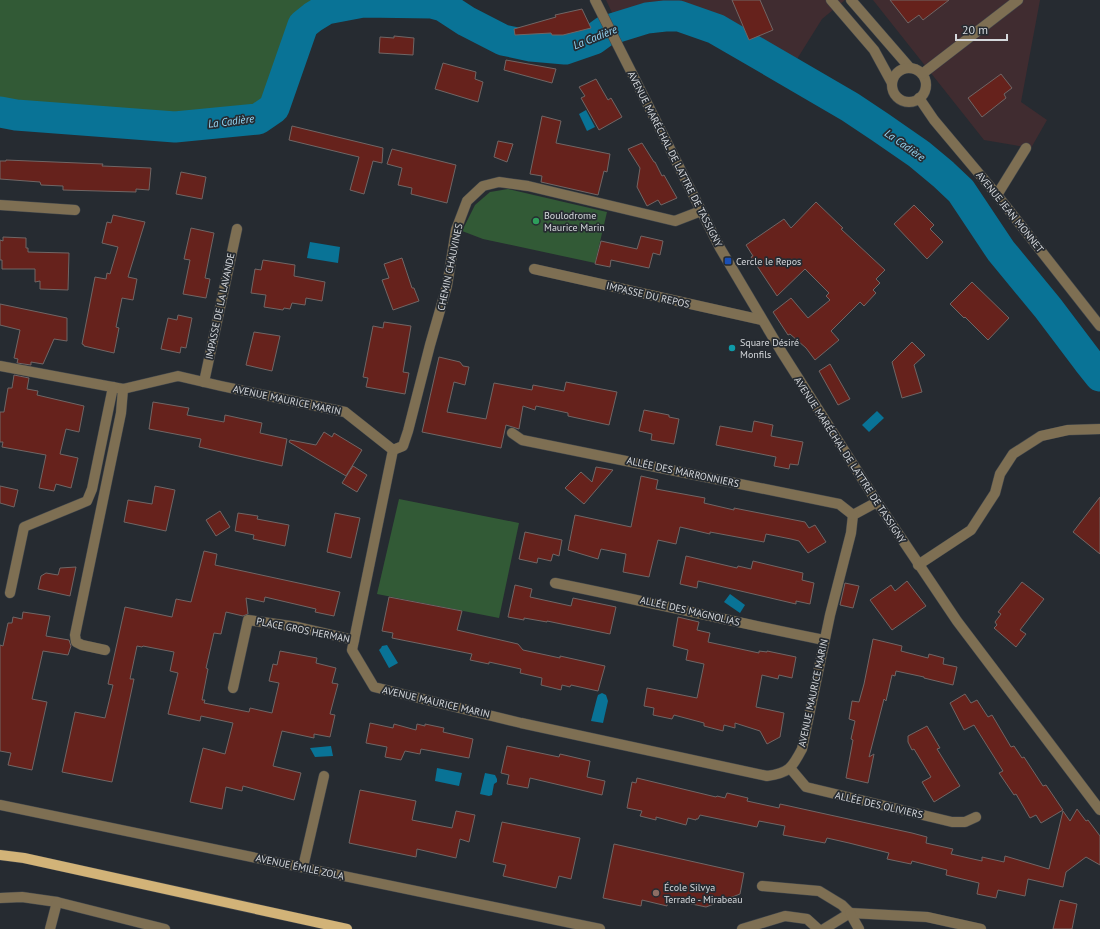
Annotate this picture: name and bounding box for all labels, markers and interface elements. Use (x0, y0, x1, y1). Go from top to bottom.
scale bar (956, 16, 1007, 42)
water label: La Cadière (571, 22, 619, 52)
text: 20 m (962, 22, 988, 37)
street label: AVENUE MARÉCHAL DE LATTRE DE TASSIGNY (625, 69, 725, 250)
water label: La Cadière (207, 111, 255, 131)
water label: La Cadière (882, 126, 928, 164)
street label: AVENUE JEAN MONNET (973, 169, 1047, 255)
place label: Boulodrome Maurice Marin (544, 209, 605, 234)
marker: Boulodrome Maurice Marin (531, 216, 541, 226)
street label: CHEMIN CHAUVINES (434, 222, 466, 312)
street label: IMPASSE DE LA LAVANDE (202, 252, 238, 360)
place label: Cercle le Repos (736, 255, 801, 268)
marker: Cercle le Repos (723, 256, 733, 266)
street label: IMPASSE DU REPOS (605, 279, 691, 311)
place label: Square Désiré Monfils (740, 336, 799, 361)
marker: Square Désiré Monfils (727, 343, 737, 353)
street label: AVENUE MARÉCHAL DE LATTRE DE TASSIGNY (791, 374, 909, 546)
street label: AVENUE MAURICE MARIN (232, 382, 342, 418)
street label: ALLÉE DES MARRONNIERS (626, 454, 740, 490)
street label: ALLÉE DES MAGNOLIAS (639, 593, 741, 629)
street label: PLACE GROS HERMAN (255, 615, 351, 645)
street label: AVENUE MAURICE MARIN (795, 638, 831, 748)
street label: AVENUE MAURICE MARIN (381, 683, 491, 721)
street label: ALLÉE DES OLIVIERS (834, 789, 924, 821)
street label: AVENUE ÉMILE ZOLA (255, 851, 346, 883)
place label: École Silvya Terrade - Mirabeau (664, 881, 743, 906)
marker: École Silvya Terrade - Mirabeau (651, 888, 661, 898)

